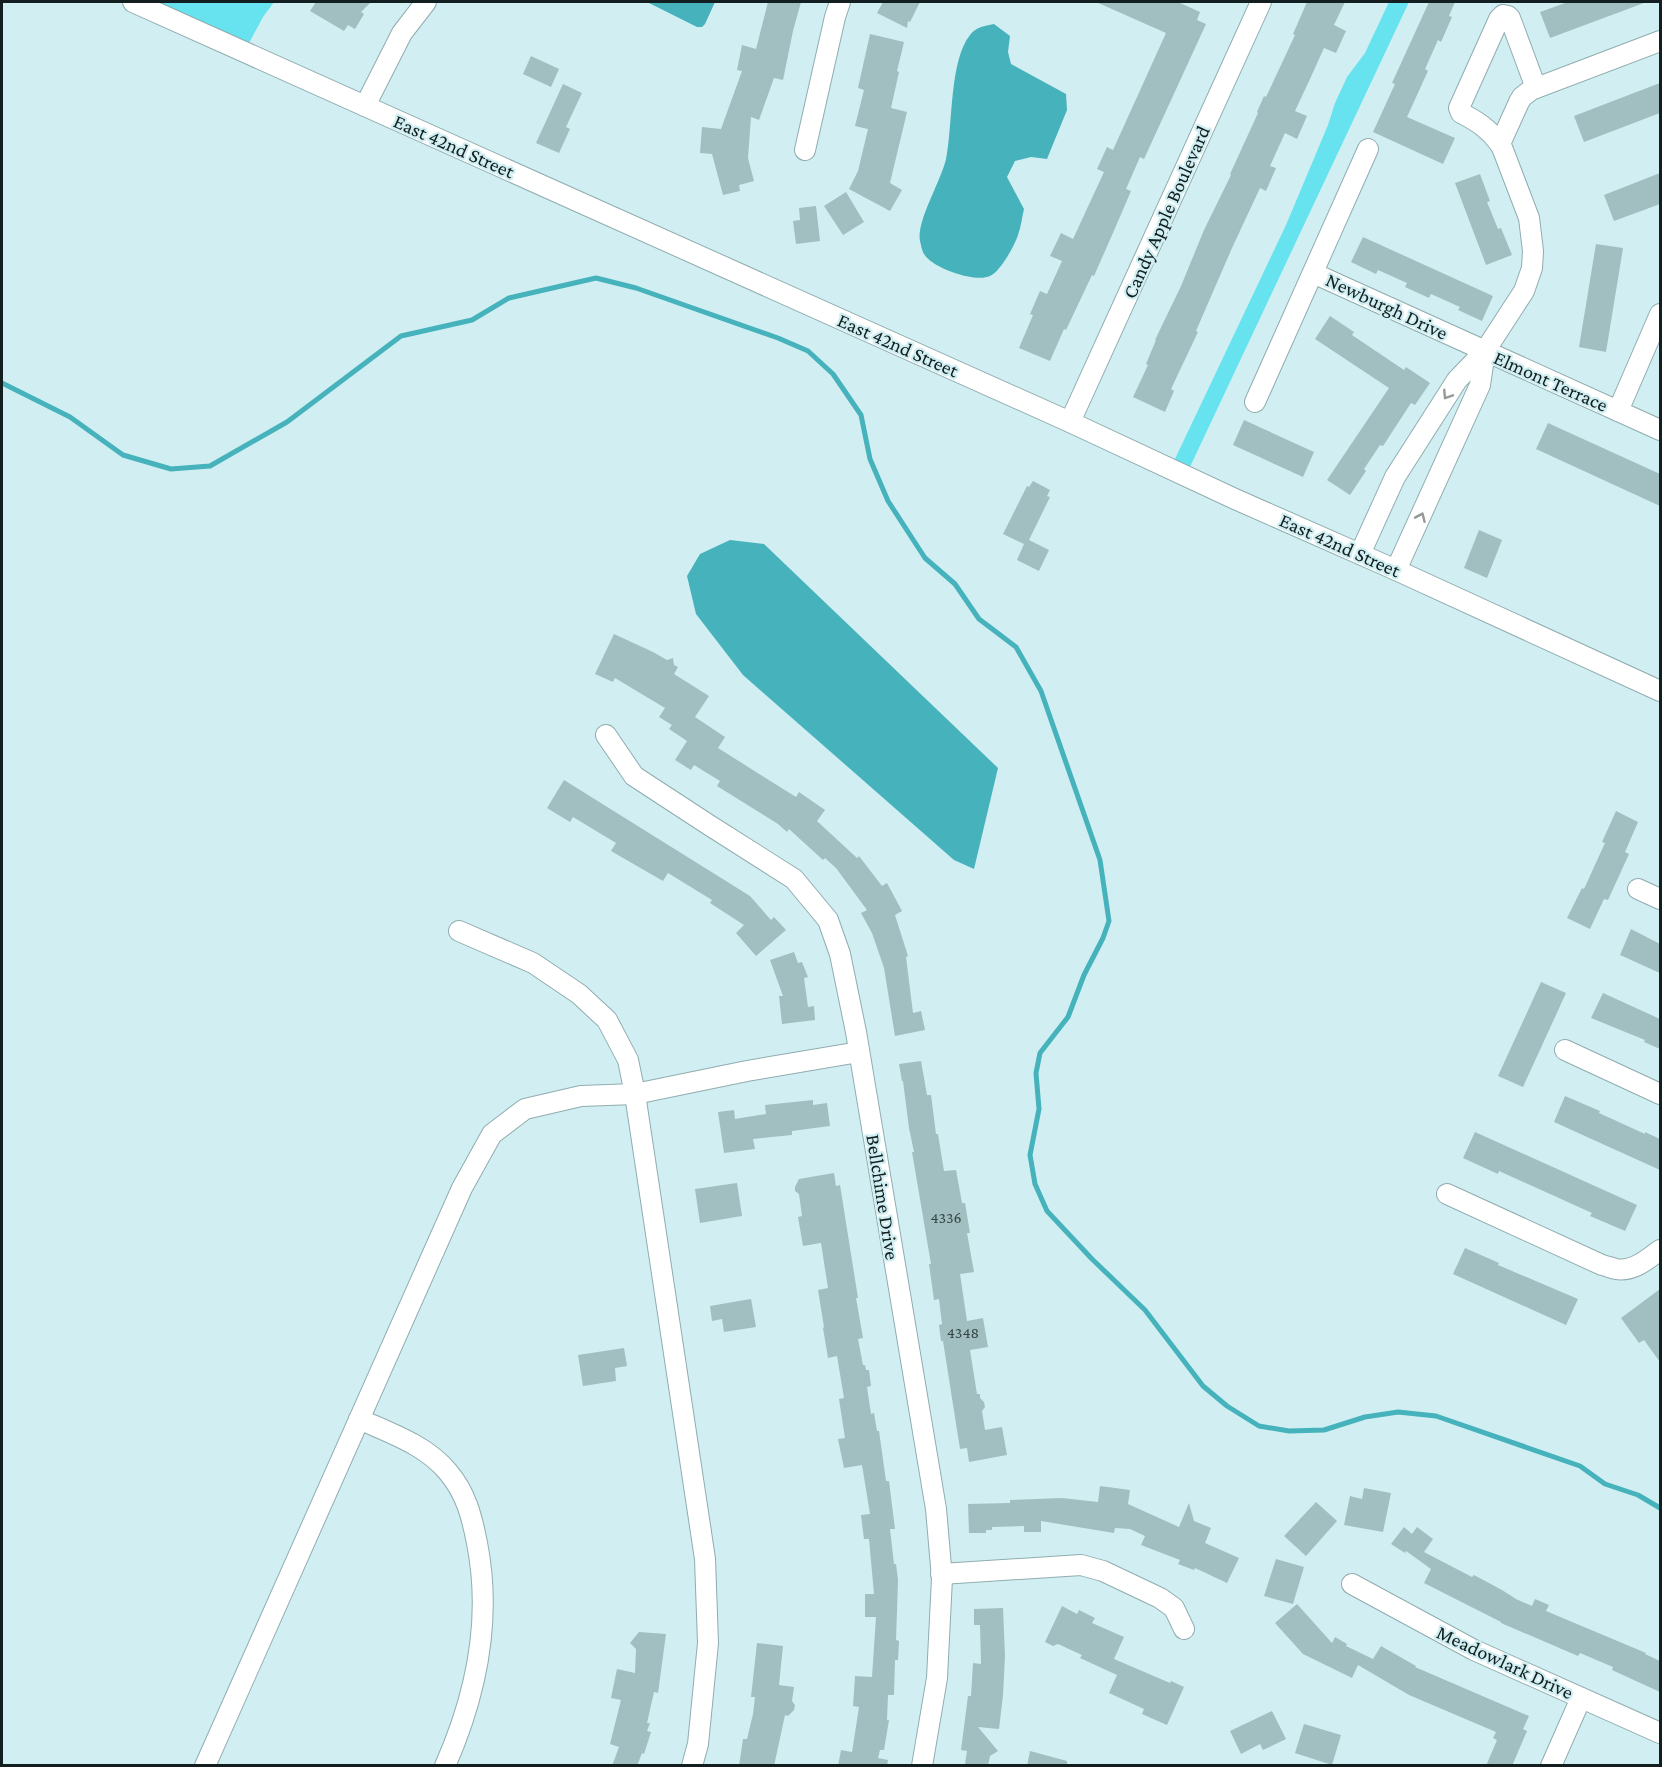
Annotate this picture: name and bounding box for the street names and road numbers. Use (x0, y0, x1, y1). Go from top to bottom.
street label: East 42nd Street (390, 110, 518, 183)
street label: Candy Apple Boulevard (1118, 122, 1215, 302)
street label: Newburgh Drive (1322, 268, 1452, 345)
street label: East 42nd Street (834, 309, 962, 382)
street label: Elmont Terrace (1491, 346, 1611, 416)
street label: East 42nd Street (1276, 509, 1404, 582)
street label: Bellchime Drive (862, 1133, 904, 1261)
street label: Meadowlark Drive (1433, 1621, 1577, 1703)

